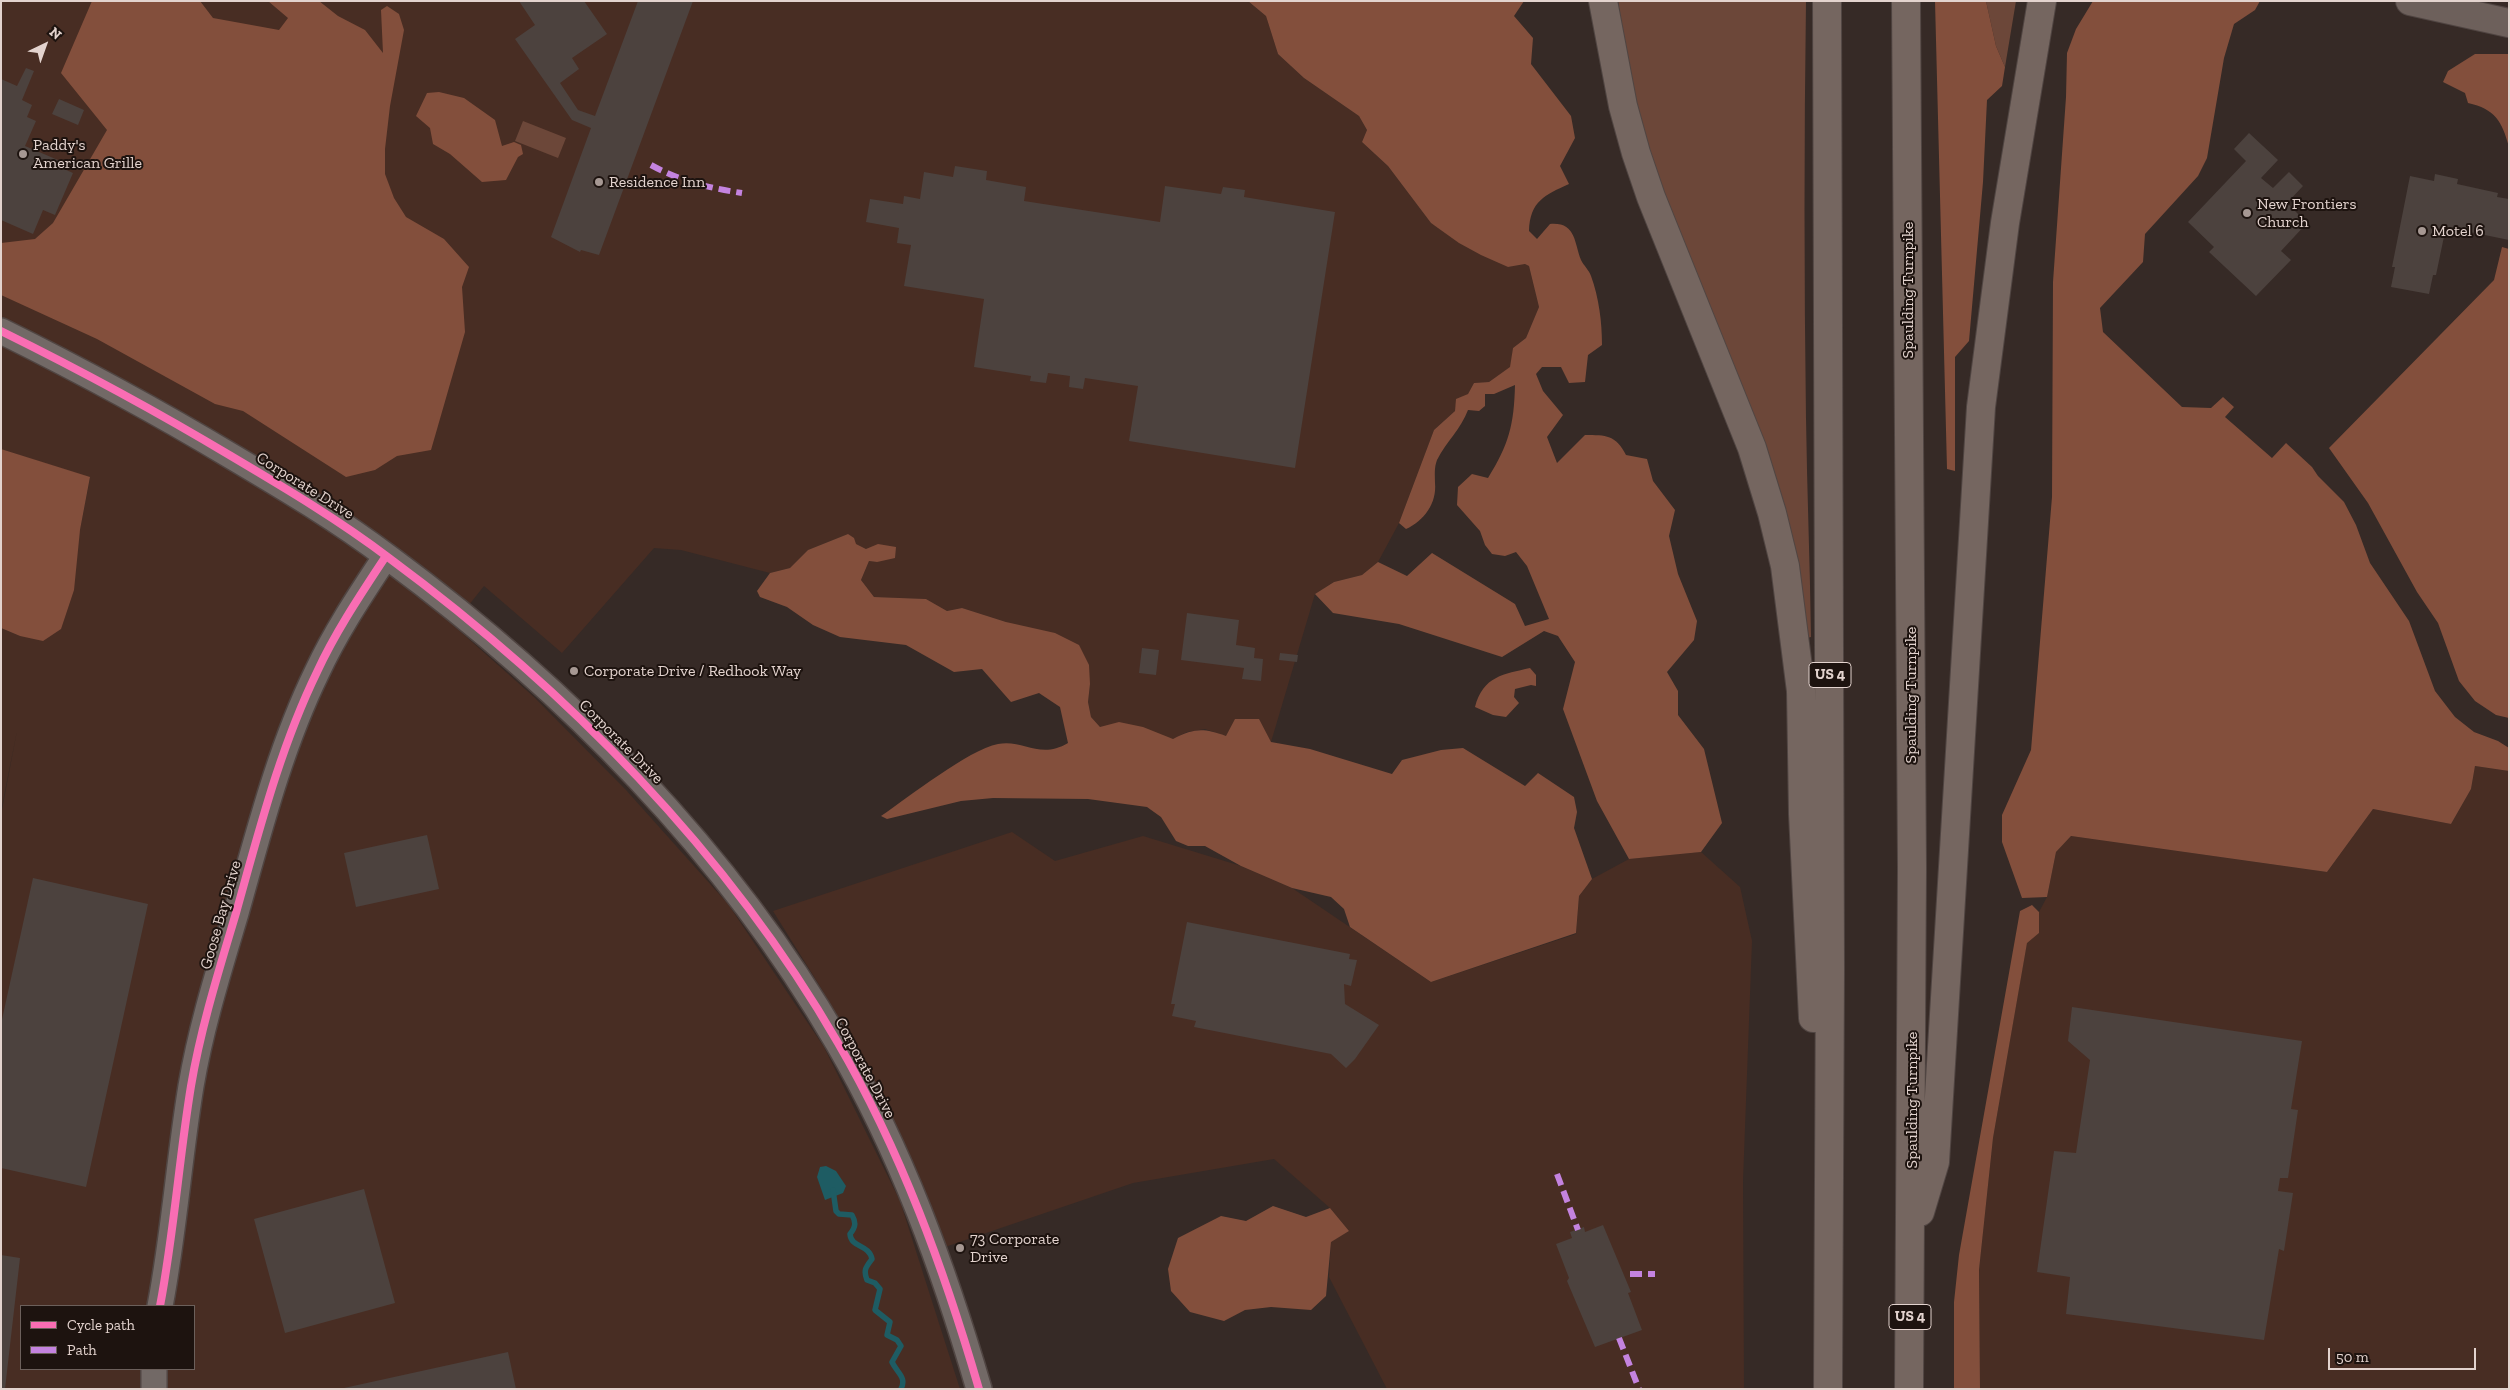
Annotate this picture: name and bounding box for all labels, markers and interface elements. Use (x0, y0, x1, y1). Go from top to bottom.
north arrow (20, 20, 70, 70)
text: N (46, 24, 65, 43)
place label: Paddy's American Grille (33, 135, 142, 173)
marker: Paddy's American Grille (17, 148, 29, 160)
place label: Residence Inn (609, 172, 705, 192)
marker: Residence Inn (593, 176, 605, 188)
place label: New Frontiers Church (2257, 194, 2356, 232)
marker: New Frontiers Church (2241, 207, 2253, 219)
place label: Motel 6 (2432, 221, 2484, 241)
street label: Spaulding Turnpike (1898, 222, 1918, 358)
marker: Motel 6 (2416, 225, 2428, 237)
street label: Corporate Drive (253, 448, 357, 524)
street label: Spaulding Turnpike (1901, 627, 1921, 763)
place label: Corporate Drive / Redhook Way (584, 661, 801, 681)
road number: US 4 (1809, 662, 1851, 688)
marker: Corporate Drive / Redhook Way (568, 665, 580, 677)
street label: Corporate Drive (575, 696, 667, 788)
street label: Goose Bay Drive (196, 858, 246, 972)
street label: Corporate Drive (830, 1014, 900, 1122)
street label: Spaulding Turnpike (1902, 1032, 1922, 1168)
place label: 73 Corporate Drive (970, 1229, 1059, 1267)
marker: 73 Corporate Drive (954, 1242, 966, 1254)
road number: US 4 (1889, 1304, 1931, 1330)
legend (20, 1305, 195, 1370)
text: Cycle path (67, 1316, 135, 1334)
scale bar (2330, 1338, 2478, 1370)
text: Path (67, 1341, 97, 1359)
text: 50 m (2336, 1348, 2369, 1366)

